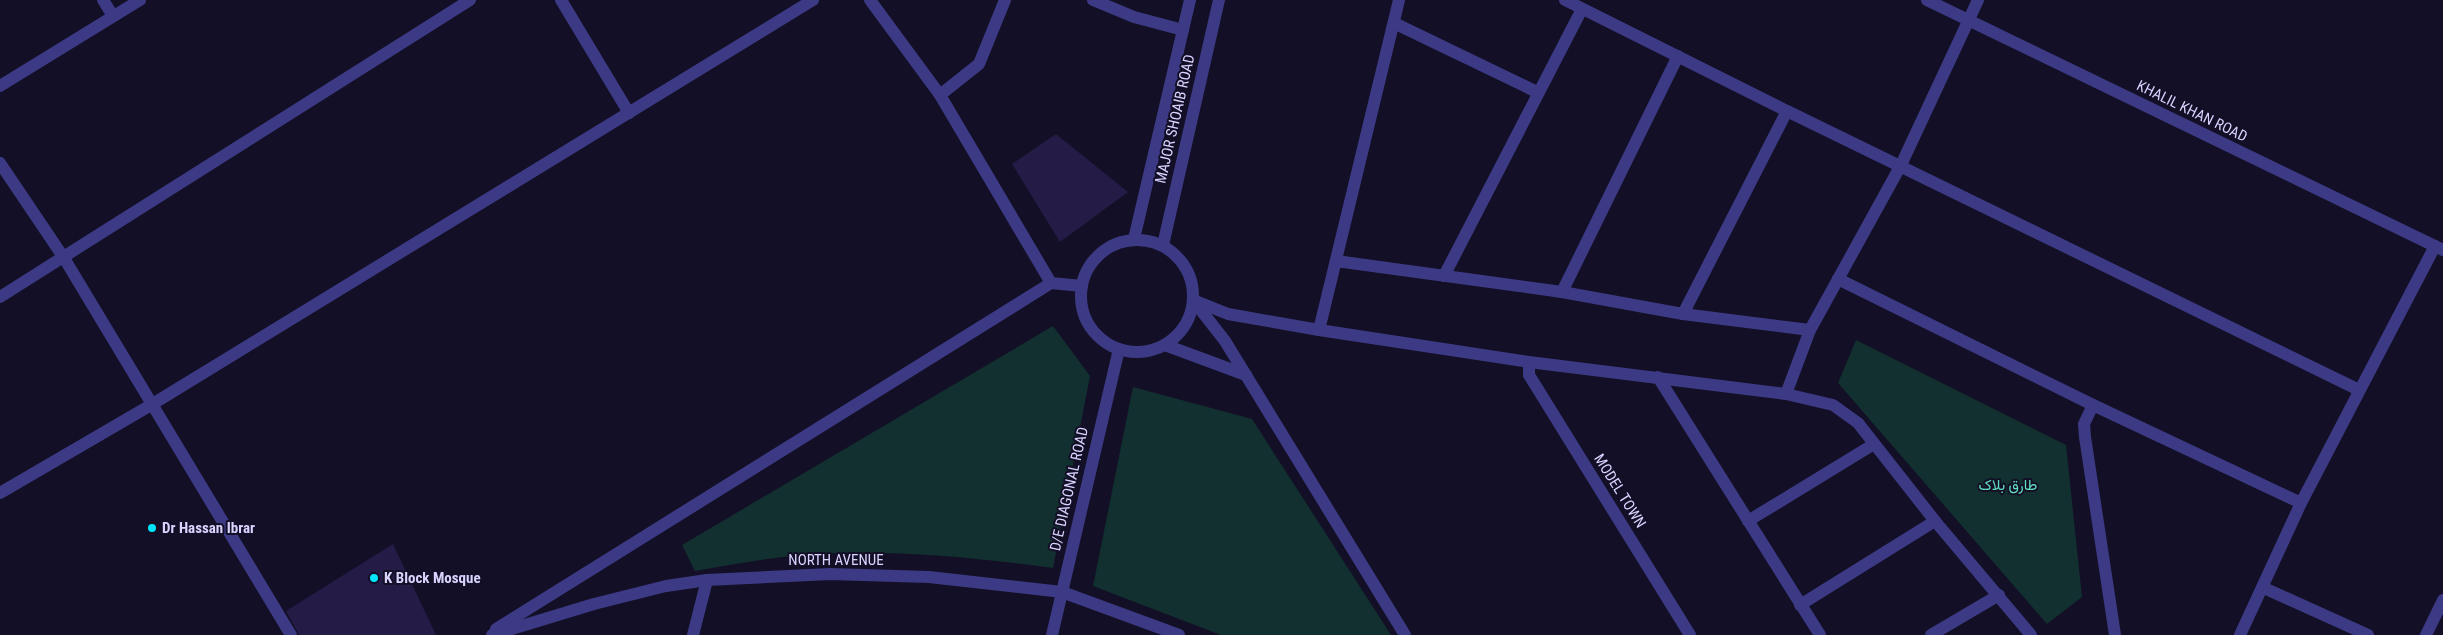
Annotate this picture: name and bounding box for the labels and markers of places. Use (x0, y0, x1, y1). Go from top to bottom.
place label: Dr Hassan Ibrar (162, 519, 255, 537)
marker: Dr Hassan Ibrar (146, 522, 158, 534)
place label: K Block Mosque (384, 569, 481, 587)
marker: K Block Mosque (368, 572, 380, 584)

